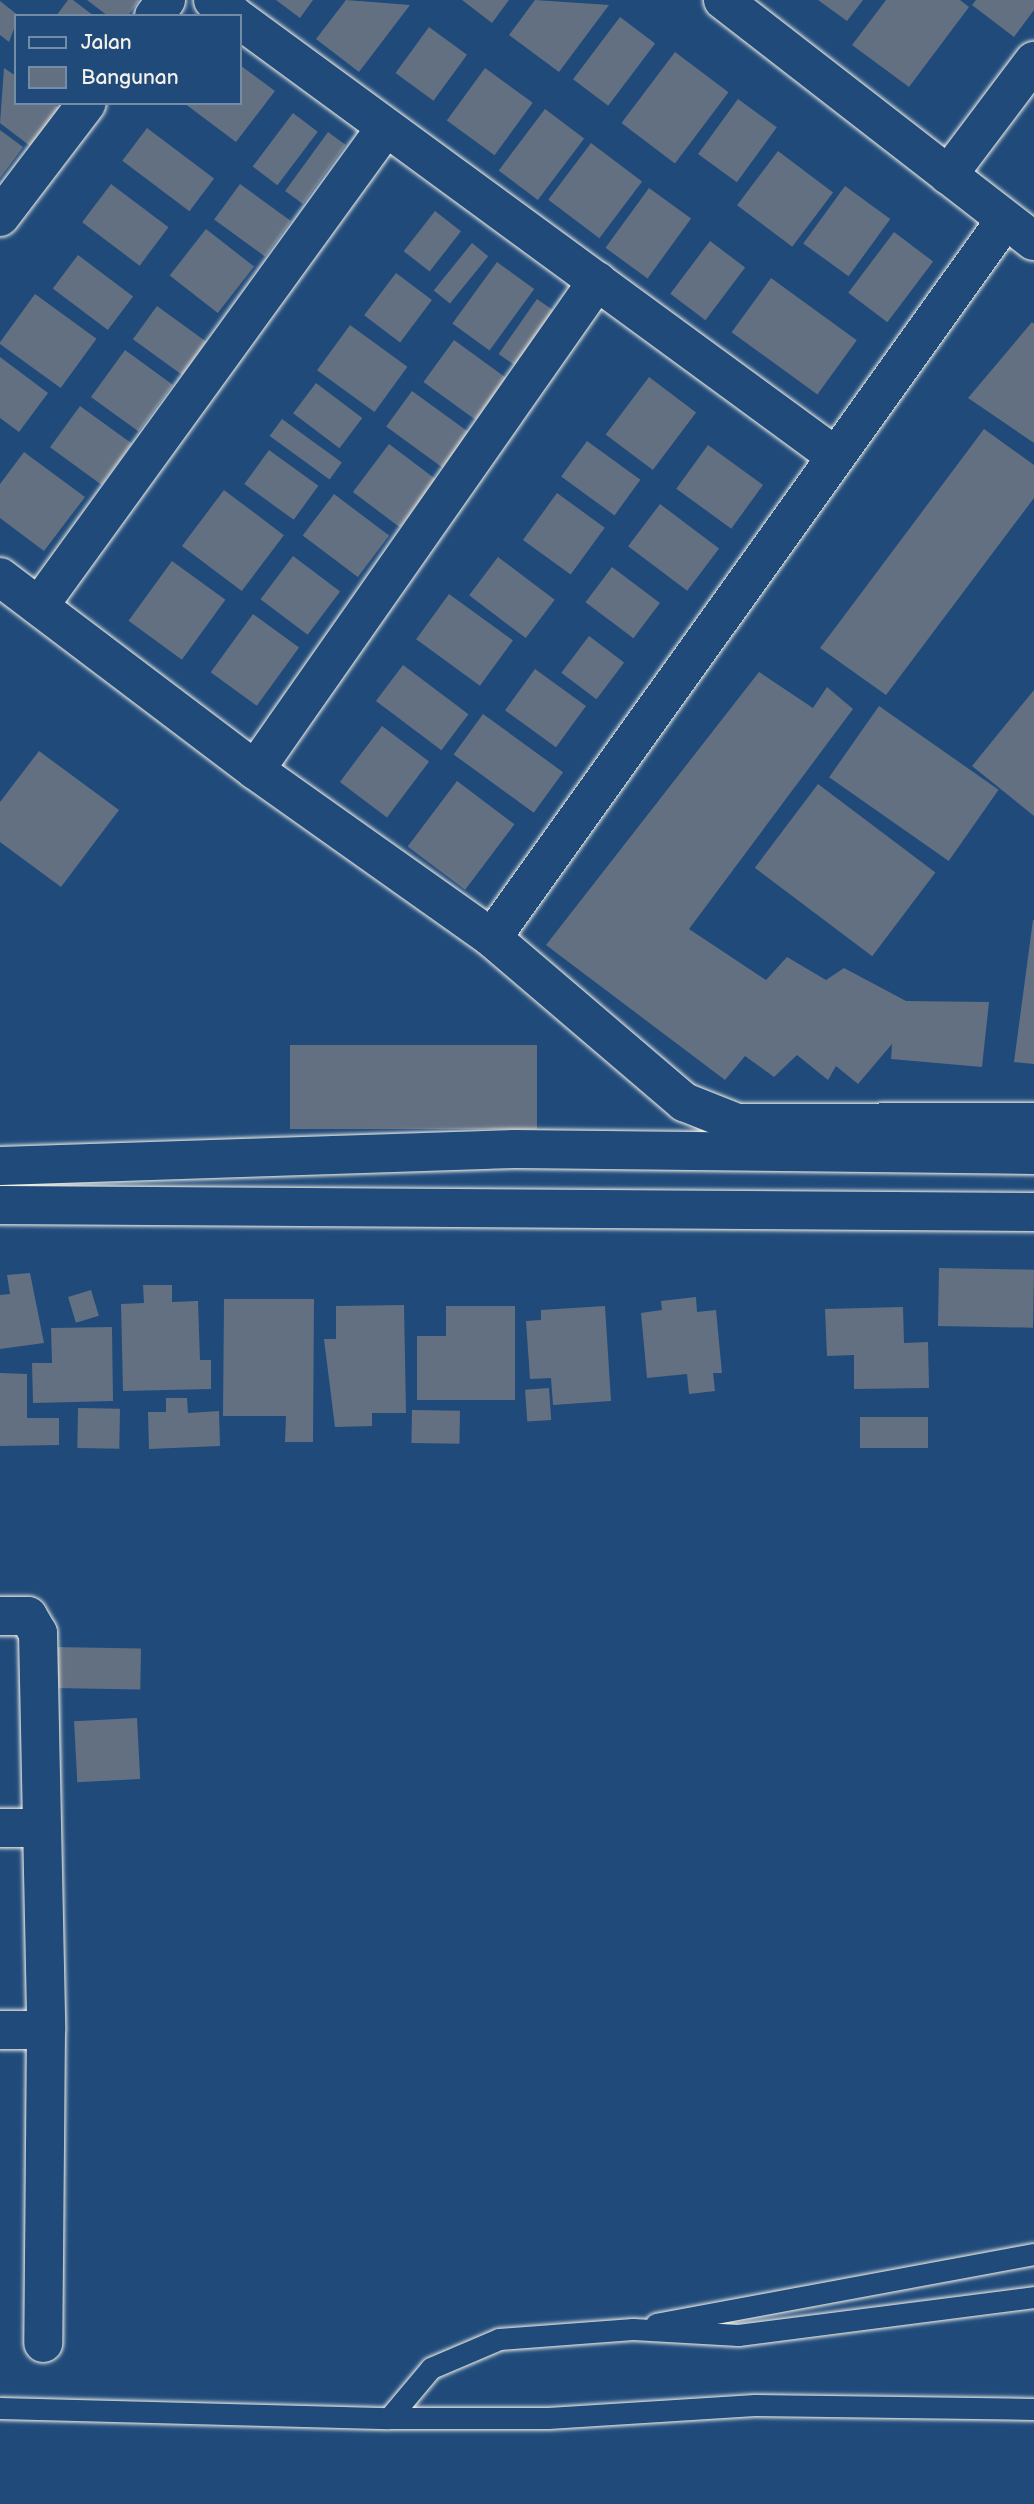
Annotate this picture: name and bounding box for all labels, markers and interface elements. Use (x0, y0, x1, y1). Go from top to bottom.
legend (14, 14, 242, 105)
text: Jalan (81, 30, 132, 55)
text: Bangunan (81, 65, 179, 90)

